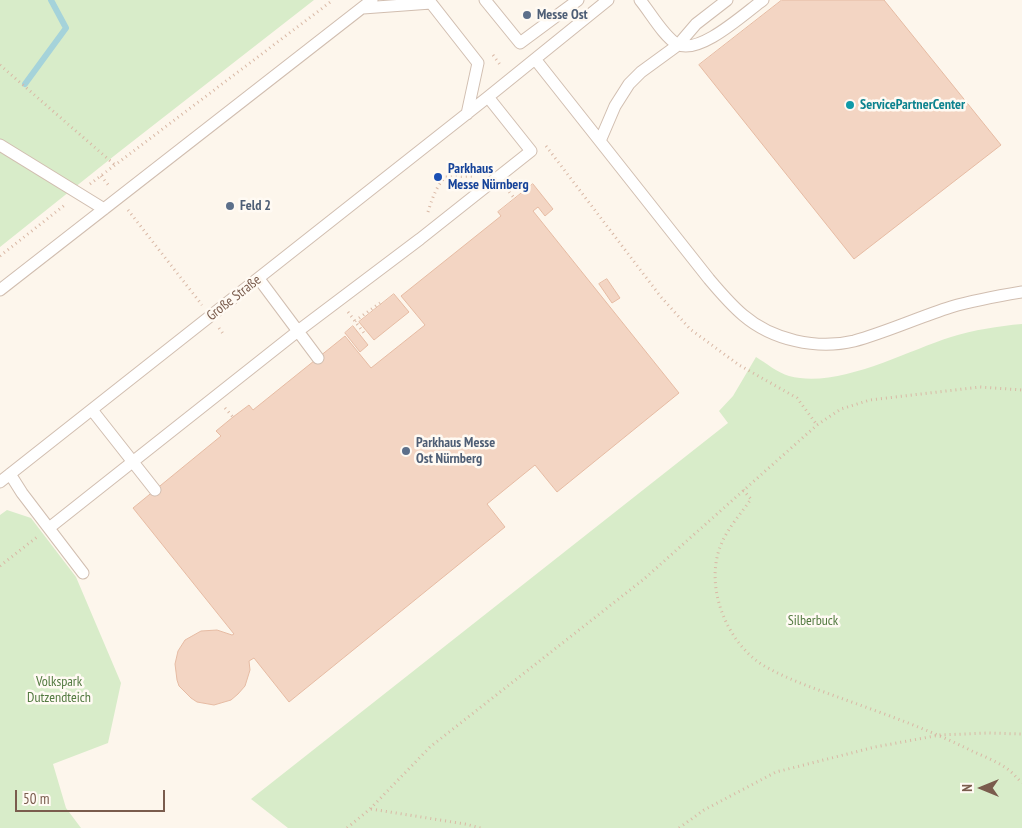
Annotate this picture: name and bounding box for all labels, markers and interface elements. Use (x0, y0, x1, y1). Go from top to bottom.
place label: Messe Ost (537, 7, 588, 23)
marker: Messe Ost (521, 9, 533, 21)
place label: ServicePartnerCenter (860, 97, 965, 113)
marker: ServicePartnerCenter (844, 99, 856, 111)
place label: Parkhaus Messe Nürnberg (448, 161, 529, 193)
marker: Parkhaus Messe Nürnberg (432, 171, 444, 183)
place label: Feld 2 (240, 198, 271, 214)
marker: Feld 2 (224, 200, 236, 212)
street label: Große Straße (204, 272, 264, 324)
place label: Parkhaus Messe Ost Nürnberg (416, 435, 495, 468)
marker: Parkhaus Messe Ost Nürnberg (400, 445, 412, 457)
park label: Silberbuck (788, 613, 838, 629)
park label: Volkspark Dutzendteich (27, 674, 91, 706)
north arrow (957, 763, 1007, 813)
scale bar (18, 780, 168, 812)
text: N (958, 784, 976, 792)
text: 50 m (23, 789, 49, 808)

